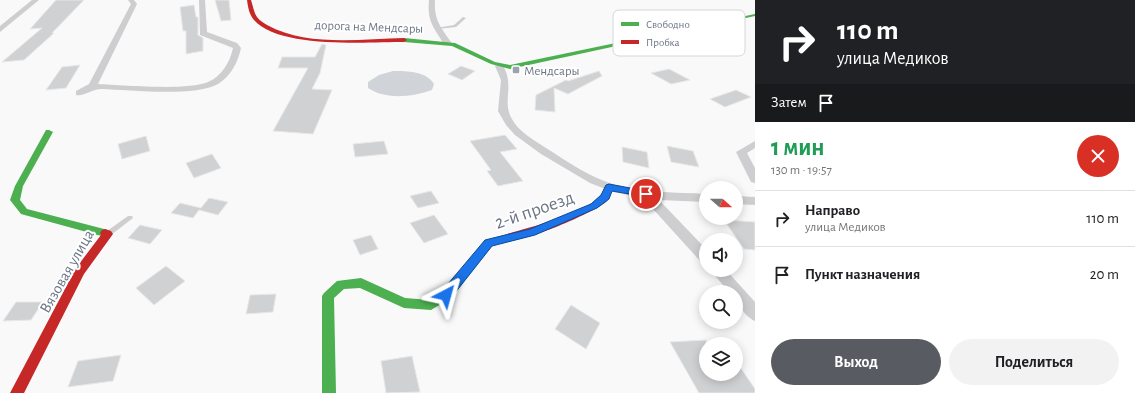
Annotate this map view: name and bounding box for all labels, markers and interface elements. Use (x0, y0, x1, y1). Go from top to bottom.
legend (613, 10, 745, 56)
icon: right (771, 16, 823, 68)
text: 110 m (837, 17, 899, 45)
street label: дорога на Мендсары (314, 19, 423, 36)
text: Свободно (646, 19, 690, 30)
text: Пробка (646, 37, 679, 48)
text: улица Медиков (837, 50, 949, 68)
marker: Мендсары (511, 65, 521, 75)
place label: Мендсары (524, 65, 579, 78)
icon: arrive (815, 92, 837, 114)
text: Затем (771, 95, 807, 110)
button: close (1077, 135, 1119, 177)
text: 1 мин (771, 136, 825, 160)
text: 130 m · 19:57 (771, 164, 832, 177)
pin (629, 177, 663, 211)
north arrow (699, 181, 743, 225)
map controls (699, 181, 743, 381)
icon: arrive (635, 183, 657, 205)
street label: 2-й проезд (492, 188, 577, 233)
text: Направо (805, 203, 860, 218)
icon: right (771, 208, 793, 230)
text: 110 m (1086, 211, 1119, 226)
text: улица Медиков (805, 221, 886, 234)
street label: Вязовая улица (37, 227, 98, 316)
button: sound (699, 233, 743, 277)
icon: arrive (771, 264, 793, 286)
text: Пункт назначения (805, 267, 920, 282)
text: 20 m (1090, 267, 1119, 282)
position arrow (425, 274, 467, 316)
button: search (699, 285, 743, 329)
button: layers (699, 337, 743, 381)
button: Выход (771, 339, 941, 385)
button: Поделиться (949, 339, 1119, 385)

